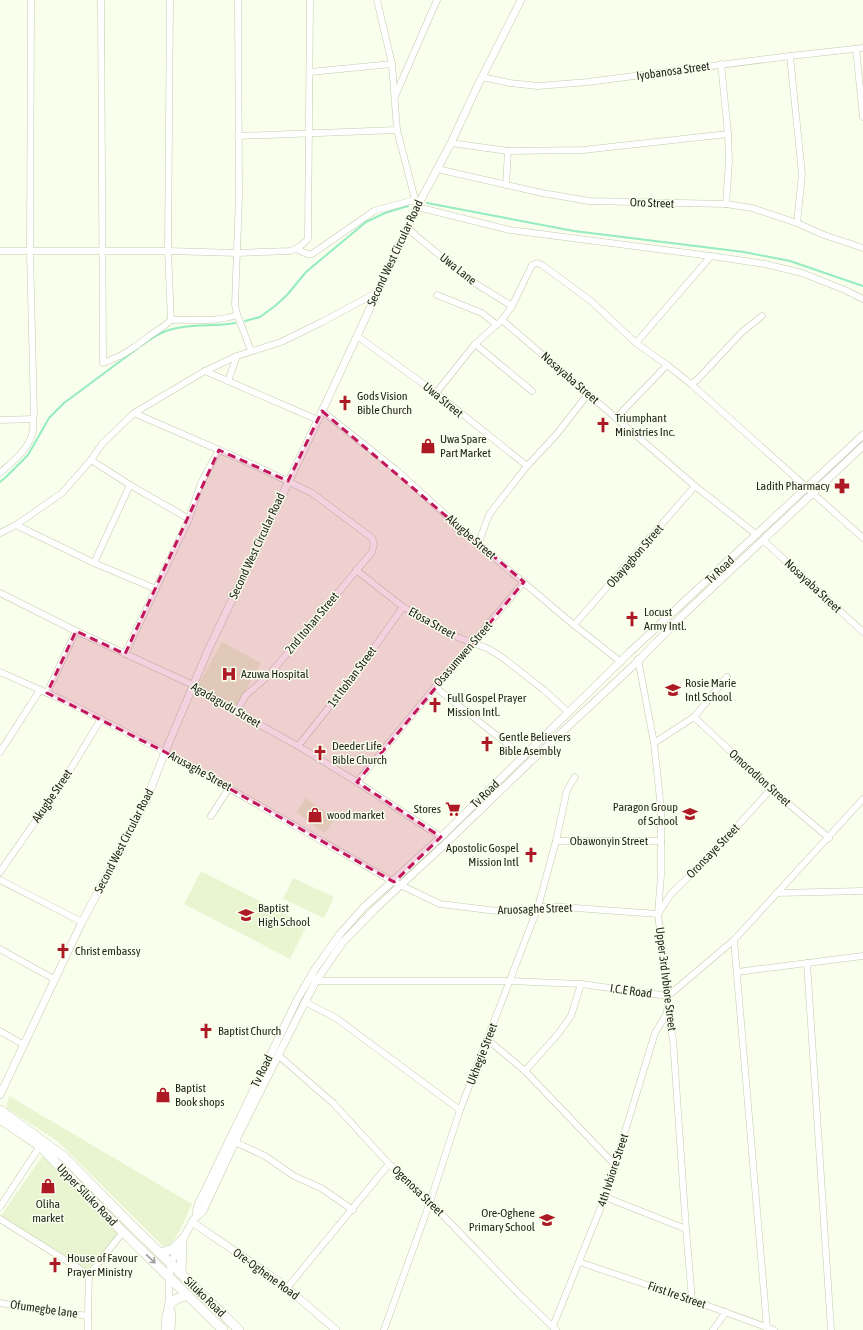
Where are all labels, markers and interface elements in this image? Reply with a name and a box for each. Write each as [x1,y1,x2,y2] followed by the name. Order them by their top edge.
[635,59,711,83] street label: Iyobanosa Street
[630,195,675,211] street label: Oro Street
[364,198,426,308] street label: Second West Circular Road
[437,250,479,288] street label: Uwa Lane
[538,349,602,407] street label: Nosayaba Street
[420,380,466,421] street label: Uwa Street
[357,389,412,417] place label: Gods Vision Bible Church
[336,394,354,412] church icon: Gods Vision Bible Church
[615,411,675,439] place label: Triumphant Ministries Inc.
[594,416,612,434] church icon: Triumphant Ministries Inc.
[440,432,491,460] place label: Uwa Spare Part Market
[419,437,437,455] shop icon: Uwa Spare Part Market
[833,477,851,495] pharmacy icon: Ladith Pharmacy
[756,479,830,493] place label: Ladith Pharmacy
[226,491,288,601] street label: Second West Circular Road
[443,512,499,563] street label: Akugbe Street
[604,521,667,590] street label: Obayagbon Street
[703,553,737,587] street label: Tv Road
[782,556,845,616] street label: Nosayaba Street
[282,589,342,657] street label: 2nd Itohan Street
[406,604,459,642] street label: Efosa Street
[644,605,686,633] place label: Locust Army Intl.
[623,610,641,628] church icon: Locust Army Intl.
[431,618,495,689] street label: Osasumwen Street
[325,644,380,710] street label: 1st Itohan Street
[220,665,238,683] hospital icon: Azuwa Hospital
[241,667,310,681] place label: Azuwa Hospital
[685,676,736,704] place label: Rosie Marie Intl School
[189,679,264,731] street label: Agadagudu Street
[664,681,682,699] school or university icon: Rosie Marie Intl School
[447,691,527,719] place label: Full Gospel Prayer Mission Intl.
[426,696,444,714] church icon: Full Gospel Prayer Mission Intl.
[499,730,571,758] place label: Gentle Believers Bible Asembly
[478,735,496,753] church icon: Gentle Believers Bible Asembly
[332,739,387,767] place label: Deeder Life Bible Church
[311,744,329,762] church icon: Deeder Life Bible Church
[726,747,794,810] street label: Omorodion Street
[166,748,234,794] street label: Arusaghe Street
[29,766,75,825] street label: Akugbe Street
[468,777,502,811] street label: Tv Road
[92,786,156,896] street label: Second West Circular Road
[444,800,462,818] supermarket icon: Stores
[613,800,679,828] place label: Paragon Group of School
[414,802,441,816] place label: Stores
[681,805,699,823] school or university icon: Paragon Group of School
[306,806,324,824] shop icon: wood market
[327,808,385,822] place label: wood market
[684,821,743,881] street label: Oronsaye Street
[570,834,649,848] street label: Obawonyin Street
[446,841,520,869] place label: Apostolic Gospel Mission Intl
[522,846,540,864] church icon: Apostolic Gospel Mission Intl
[258,901,311,929] place label: Baptist High School
[497,901,573,917] street label: Aruosaghe Street
[237,906,255,924] school or university icon: Baptist High School
[653,926,679,1032] street label: Upper 3rd Ivbiore Street
[54,942,72,960] church icon: Christ embassy
[75,944,141,958] place label: Christ embassy
[609,981,653,1001] street label: I.C.E Road
[464,1021,500,1087] street label: Ukhegie Street
[197,1022,215,1040] church icon: Baptist Church
[218,1024,281,1038] place label: Baptist Church
[248,1053,276,1089] street label: Tv Road
[175,1081,225,1109] place label: Baptist Book shops
[154,1086,172,1104] shop icon: Baptist Book shops
[595,1131,632,1208] street label: 4th Ivbiore Street
[54,1161,120,1229] street label: Upper Siluko Road
[389,1163,447,1220] street label: Ogenosa Street
[39,1177,57,1195] shop icon: Oliha market
[32,1197,64,1225] place label: Oliha market
[469,1206,536,1234] place label: Ore-Oghene Primary School
[538,1211,556,1229] school or university icon: Ore-Oghene Primary School
[230,1245,302,1303] street label: Ore-Oghene Road
[67,1251,138,1279] place label: House of Favour Prayer Ministry
[146,1254,156,1264] one-way arrow
[46,1256,64,1274] church icon: House of Favour Prayer Ministry
[181,1274,229,1320] street label: Siluko Road
[646,1279,708,1312] street label: First Ire Street
[9,1297,79,1321] street label: Ofumegbe lane

